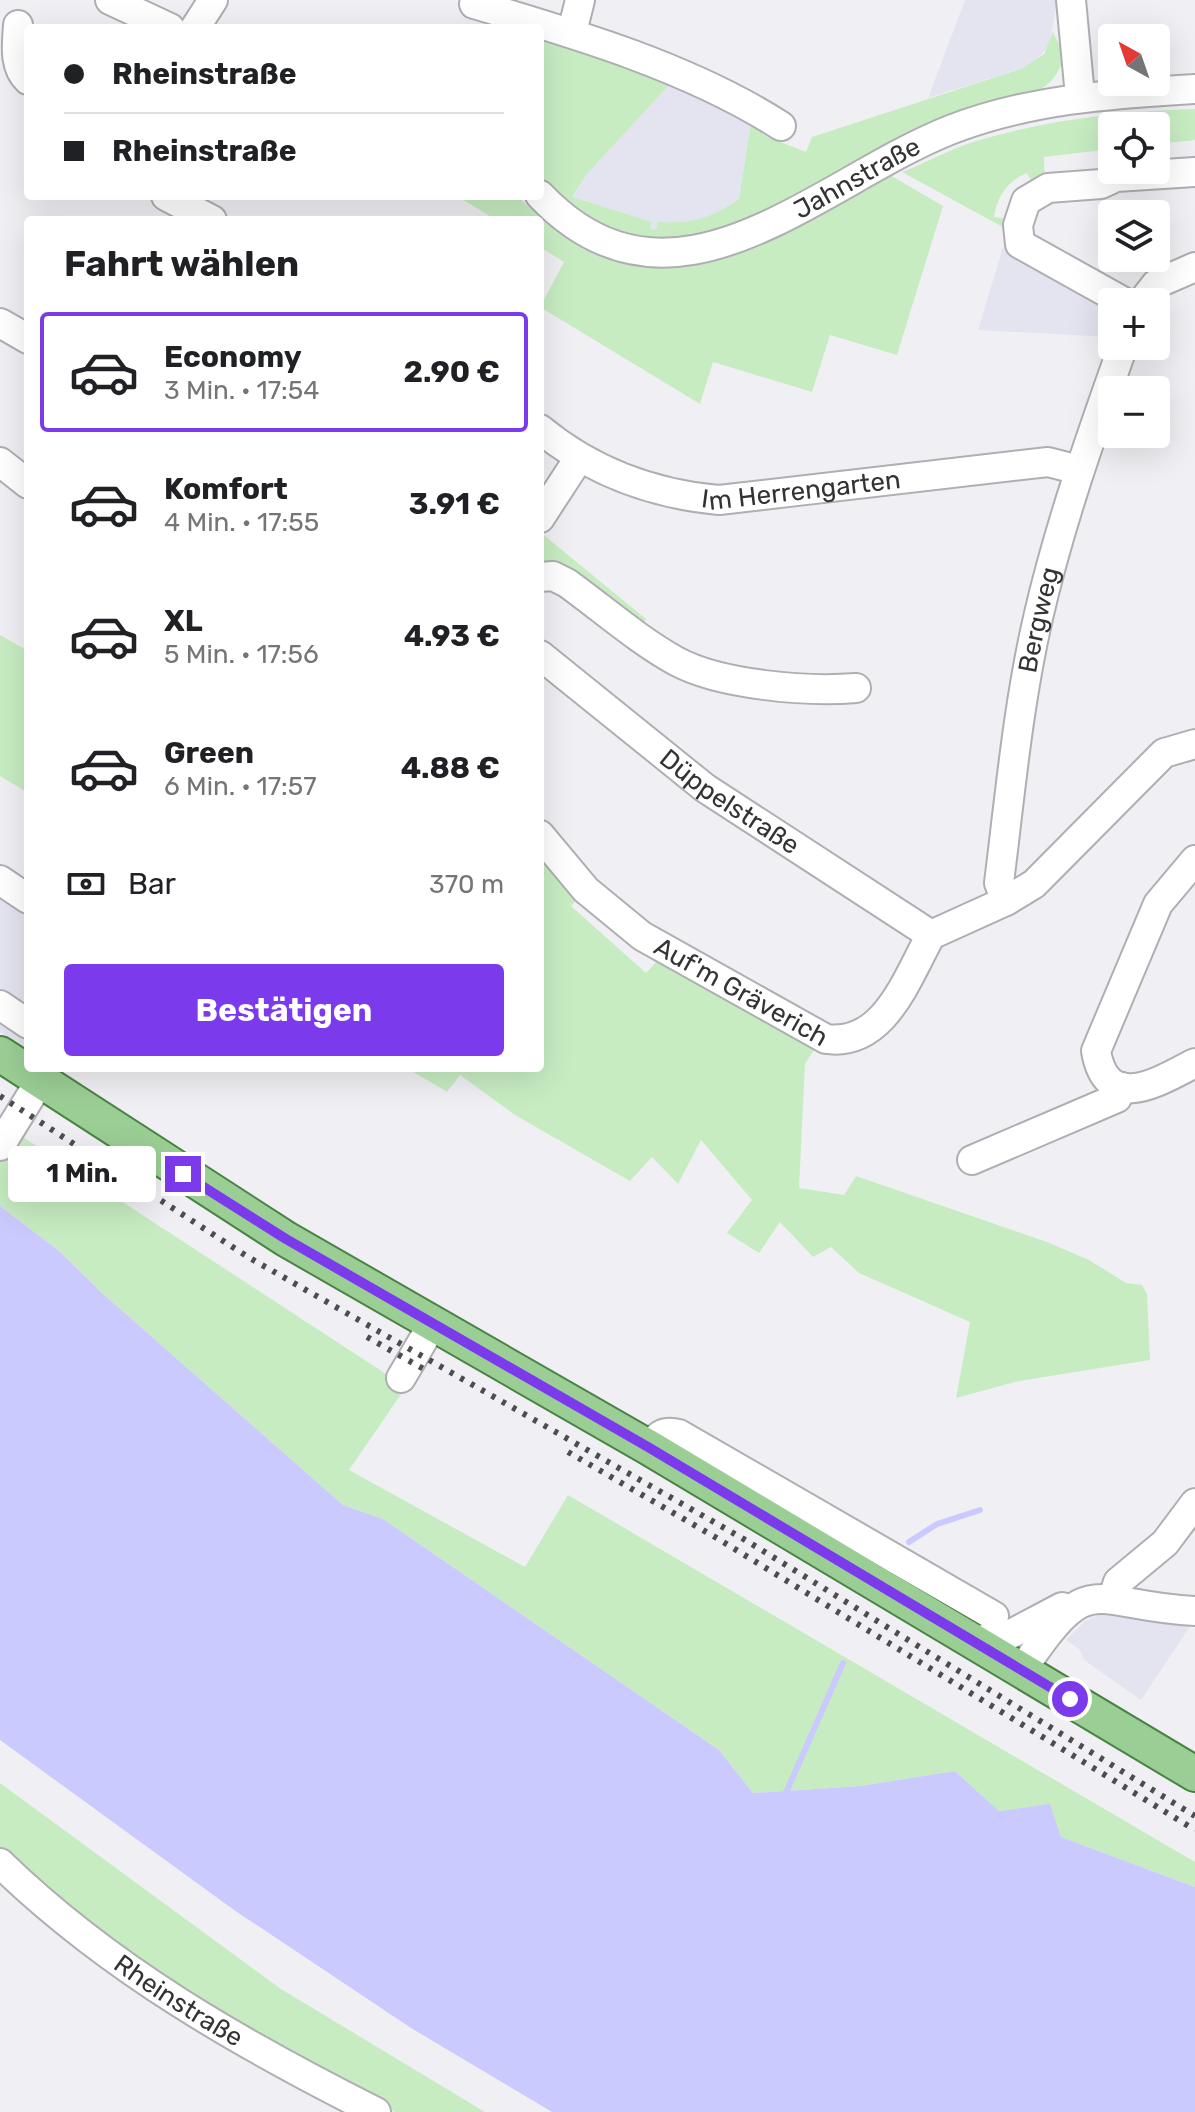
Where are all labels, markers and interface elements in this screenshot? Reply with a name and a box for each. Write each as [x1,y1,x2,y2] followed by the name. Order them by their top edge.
[1098,24,1170,96] north arrow
[1098,24,1170,448] map controls
[112,56,297,92] text: Rheinstraße
[1098,112,1170,184] button: locate
[788,130,925,225] street label: Jahnstraße
[112,133,297,169] text: Rheinstraße
[1098,200,1170,272] button: layers
[64,242,299,285] text: Fahrt wählen
[1098,288,1170,360] button: +
[68,336,140,408] icon: car
[164,339,302,375] text: Economy
[404,354,500,390] text: 2.90 €
[164,375,319,406] text: 3 Min. · 17:54
[1098,376,1170,448] button: −
[700,464,902,517] street label: Im Herrengarten
[68,468,140,540] icon: car
[164,471,288,507] text: Komfort
[409,486,500,522] text: 3.91 €
[164,507,319,538] text: 4 Min. · 17:55
[1012,563,1066,675] street label: Bergweg
[68,600,140,672] icon: car
[164,603,203,639] text: XL
[404,618,500,654] text: 4.93 €
[164,639,319,670] text: 5 Min. · 17:56
[68,732,140,804] icon: car
[164,735,254,771] text: Green
[654,742,805,861] street label: Düppelstraße
[401,750,500,786] text: 4.88 €
[164,771,317,802] text: 6 Min. · 17:57
[64,862,108,906] icon: cash
[128,866,176,902] text: Bar
[429,869,504,900] text: 370 m
[649,931,834,1053] street label: Auf'm Gräverich
[64,964,504,1056] button: Bestätigen
[7,1146,155,1202] callout: 1 Min.
[165,1156,201,1192] route end
[46,1158,118,1189] text: 1 Min.
[1052,1681,1088,1717] route start
[108,1948,249,2053] street label: Rheinstraße

